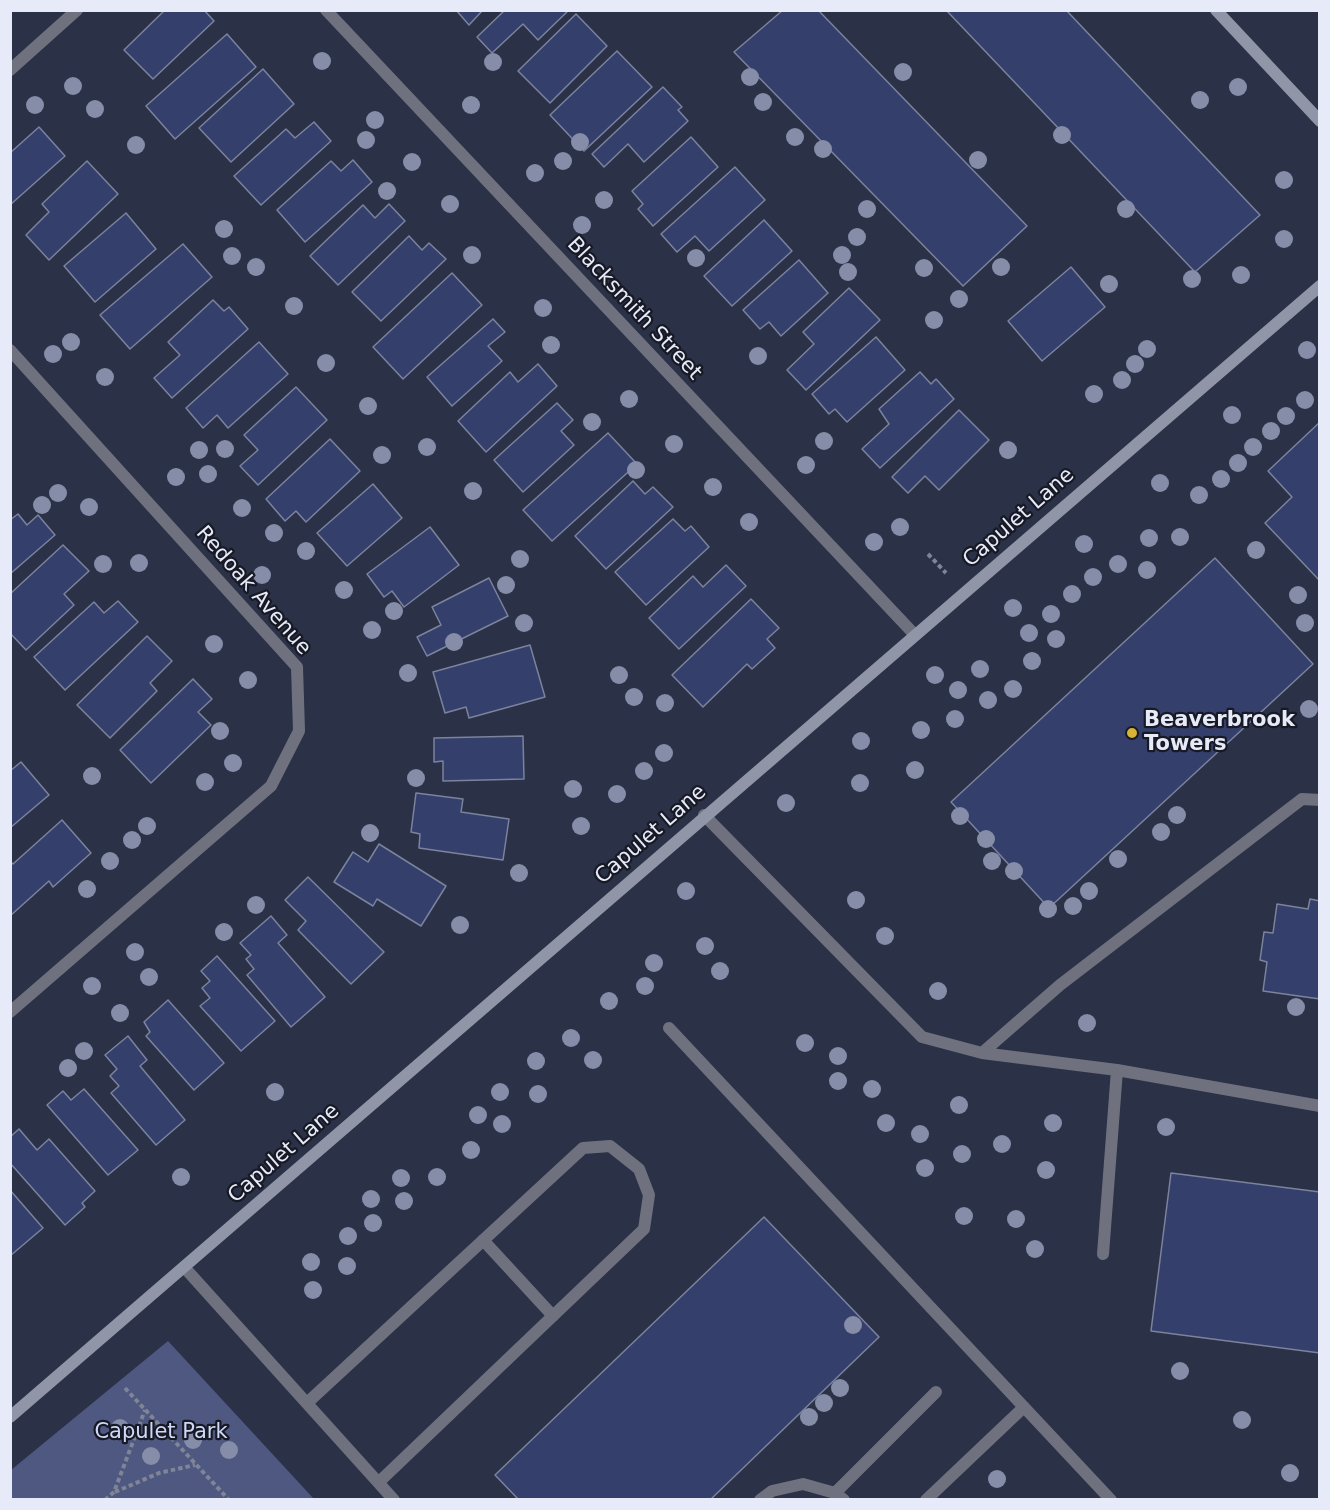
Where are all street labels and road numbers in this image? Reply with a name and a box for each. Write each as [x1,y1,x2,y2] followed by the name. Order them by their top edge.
[561,232,707,386] street label: Blacksmith Street
[958,463,1080,573] street label: Capulet Lane
[190,521,316,661] street label: Redoak Avenue
[590,780,712,890] street label: Capulet Lane
[223,1099,345,1209] street label: Capulet Lane

